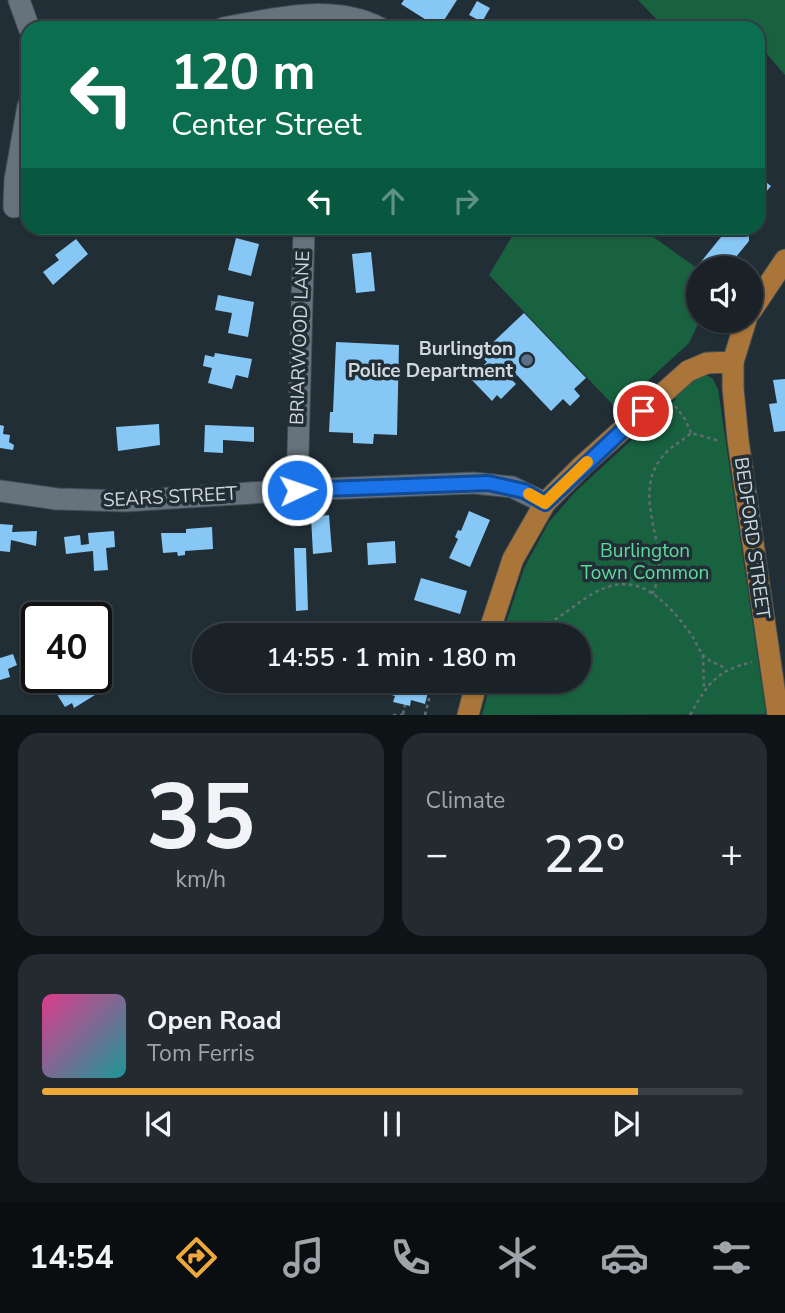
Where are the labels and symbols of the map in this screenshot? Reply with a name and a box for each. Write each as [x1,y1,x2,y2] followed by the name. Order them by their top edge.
[284,250,316,426] street label: BRIARWOOD LANE
[348,336,514,384] place label: Burlington Police Department
[519,352,535,368] marker: Burlington Police Department
[613,381,673,441] pin
[260,453,334,527] position arrow
[728,455,776,621] street label: BEDFORD STREET
[102,480,238,514] street label: SEARS STREET
[581,538,709,586] park label: Burlington Town Common
[21,602,112,693] speed limit sign: 40

